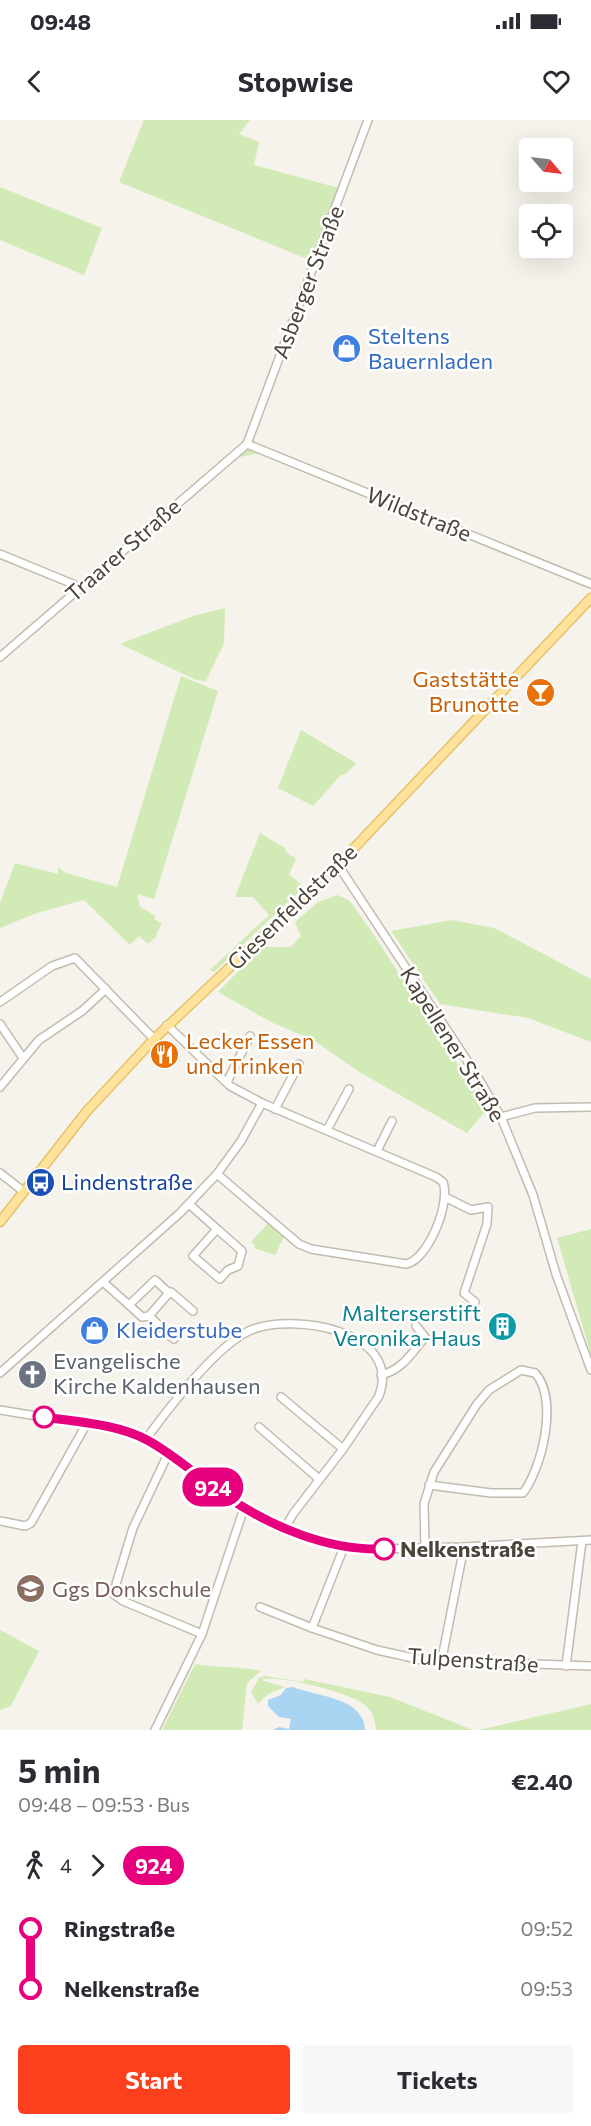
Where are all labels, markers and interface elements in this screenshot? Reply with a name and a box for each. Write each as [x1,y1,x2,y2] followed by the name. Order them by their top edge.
[30,8,91,35] text: 09:48
[18,65,51,98] icon: back
[238,65,353,98] text: Stopwise
[540,65,573,98] icon: heart
[519,138,573,192] north arrow
[519,138,573,258] map controls
[266,202,349,362] street label: Asberger Straße
[519,204,573,258] button: locate
[368,322,493,374] place label: Steltens Bauernladen
[331,333,363,365] shop icon: Steltens Bauernladen
[363,480,475,547] street label: Wildstraße
[60,492,186,607] street label: Traarer Straße
[413,665,519,717] place label: Gaststätte Brunotte
[524,676,556,708] bar icon: Gaststätte Brunotte
[221,838,362,975] street label: Giesenfeldstraße
[395,961,512,1126] street label: Kapellener Straße
[186,1027,314,1079] place label: Lecker Essen und Trinken
[149,1038,181,1070] restaurant icon: Lecker Essen und Trinken
[24,1166,56,1198] bus stop icon: Lindenstraße
[61,1168,193,1195] place label: Lindenstraße
[333,1299,481,1351] place label: Malterserstift Veronika-Haus
[486,1310,518,1342] building icon: Malterserstift Veronika-Haus
[79,1314,111,1346] shop icon: Kleiderstube
[116,1316,242,1343] place label: Kleiderstube
[53,1347,261,1399] place label: Evangelische Kirche Kaldenhausen
[16,1358,48,1390] church icon: Evangelische Kirche Kaldenhausen
[33,1406,55,1428] unlabelled marker
[178,1468,248,1506] line badge: 924
[194,1475,232,1500] text: 924
[400,1535,535,1562] place label: Nelkenstraße
[373,1538,395,1560] marker: Nelkenstraße
[15,1573,47,1605] school or university icon: Ggs Donkschule
[52,1575,211,1602] place label: Ggs Donkschule
[407,1641,539,1678] street label: Tulpenstraße
[18,1749,101,1790] text: 5 min
[511,1768,573,1795] text: €2.40
[18,1792,190,1816] text: 09:48 – 09:53 · Bus
[18,1849,51,1882] icon: walk
[81,1849,114,1882] icon: forward
[60,1853,72,1877] text: 4
[135,1853,172,1878] text: 924
[64,1915,175,1942] text: Ringstraße
[521,1916,573,1940] text: 09:52
[64,1975,199,2002] text: Nelkenstraße
[520,1976,573,2000] text: 09:53
[18,2045,290,2114] button: Start
[302,2045,573,2114] button: Tickets

